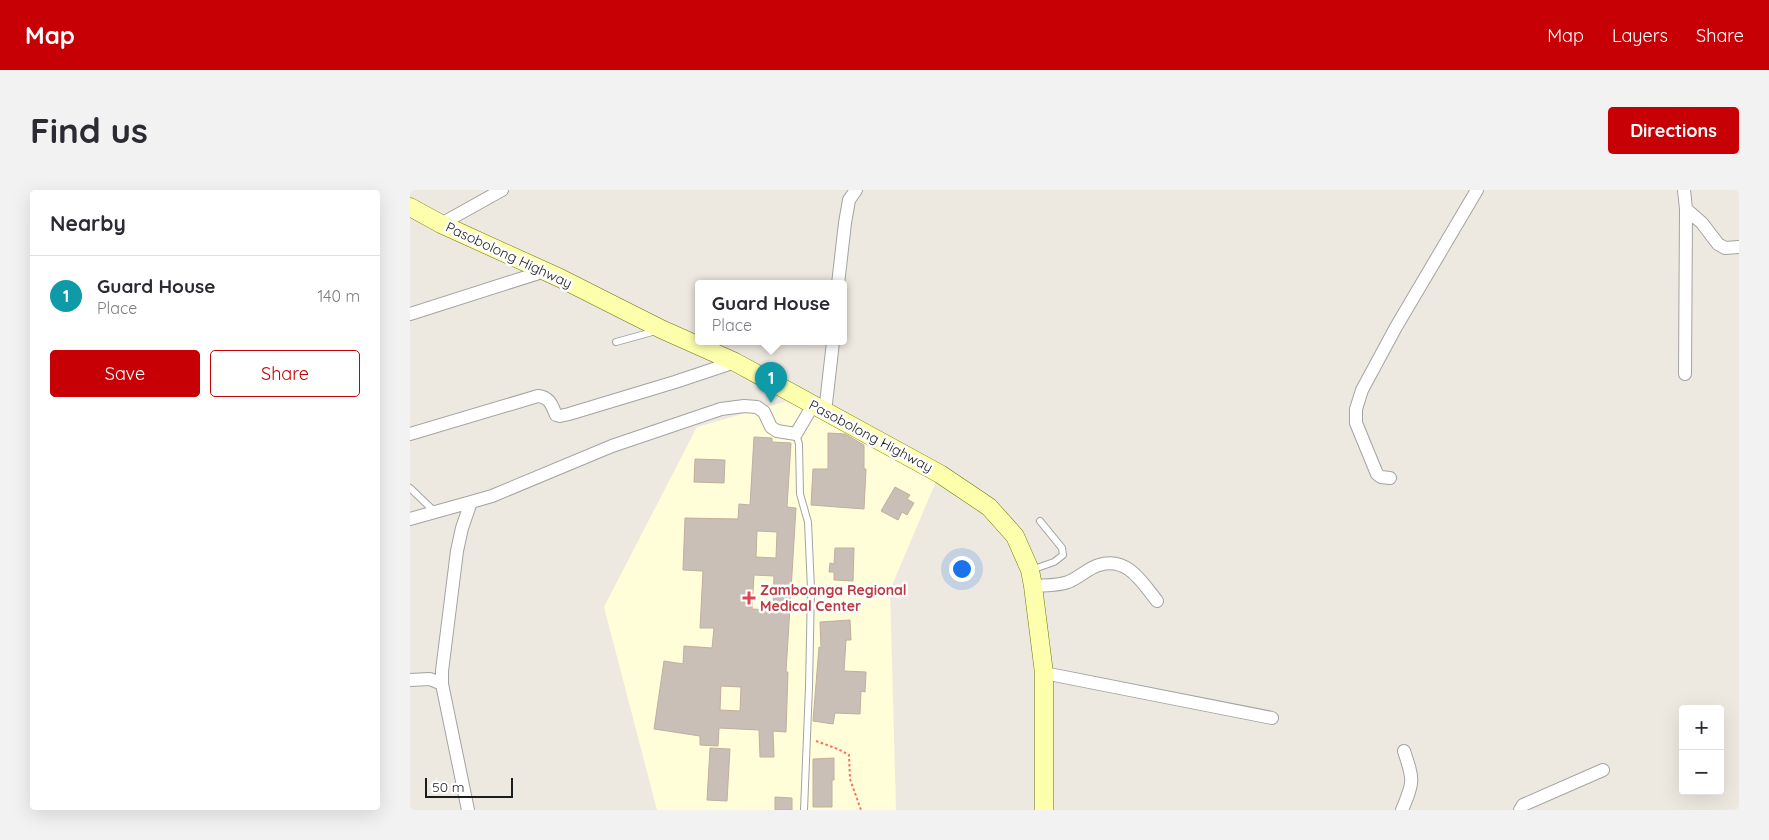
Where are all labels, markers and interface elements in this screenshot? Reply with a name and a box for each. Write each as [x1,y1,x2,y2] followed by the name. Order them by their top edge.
[25,20,75,50] text: Map
[1547,24,1584,47] text: Map
[1612,24,1668,47] text: Layers
[1696,24,1744,47] text: Share
[1608,107,1739,154] button: Directions
[30,108,148,152] text: Find us
[50,210,126,236] text: Nearby
[443,218,575,292] street label: Pasobolong Highway
[97,274,215,298] text: Guard House
[695,280,847,345] popup
[63,286,69,306] text: 1
[317,286,360,306] text: 140 m
[712,291,830,315] text: Guard House
[97,298,137,318] text: Place
[712,315,752,335] text: Place
[50,350,200,397] button: Save
[210,350,360,397] button: Share
[755,362,787,403] pin: 1
[806,396,936,476] street label: Pasobolong Highway
[949,556,975,582] your location
[760,581,907,615] place label: Zamboanga Regional Medical Center
[742,591,756,605] marker: Zamboanga Regional Medical Center
[1679,705,1724,795] map controls
[1679,705,1724,750] button: +
[1679,750,1724,795] button: −
[425,775,512,798] scale bar
[432,778,465,796] text: 50 m

